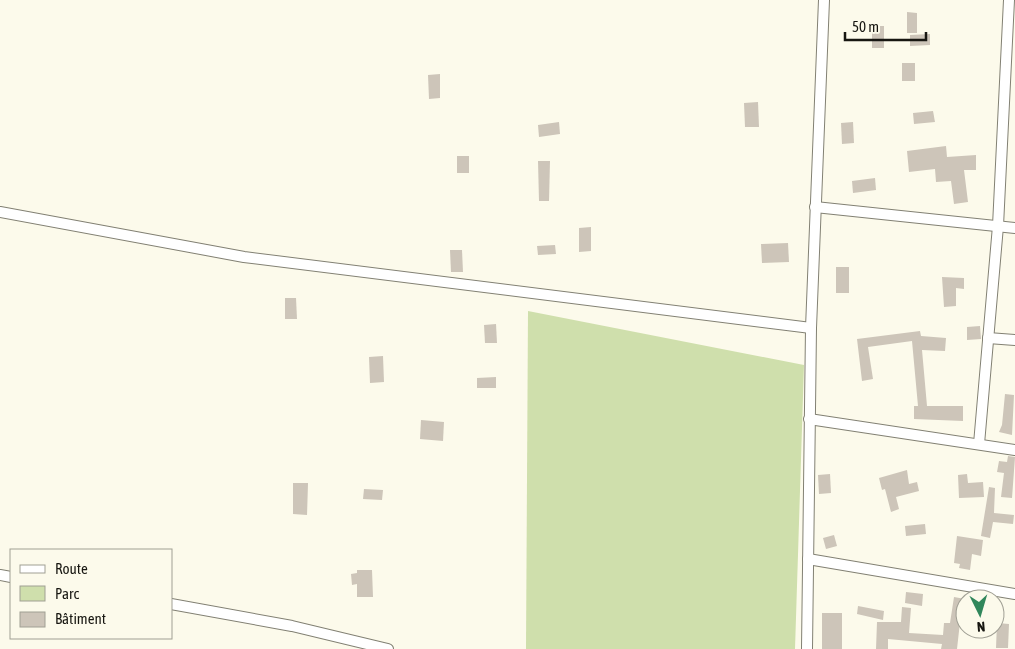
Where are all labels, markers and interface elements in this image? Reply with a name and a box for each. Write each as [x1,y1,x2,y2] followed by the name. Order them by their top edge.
[845,10,926,42] scale bar
[852,18,879,35] text: 50 m
[10,549,172,639] legend
[55,560,88,577] text: Route
[55,585,79,602] text: Parc
[955,589,1005,639] north arrow
[55,610,106,627] text: Bâtiment
[976,619,986,635] text: N

